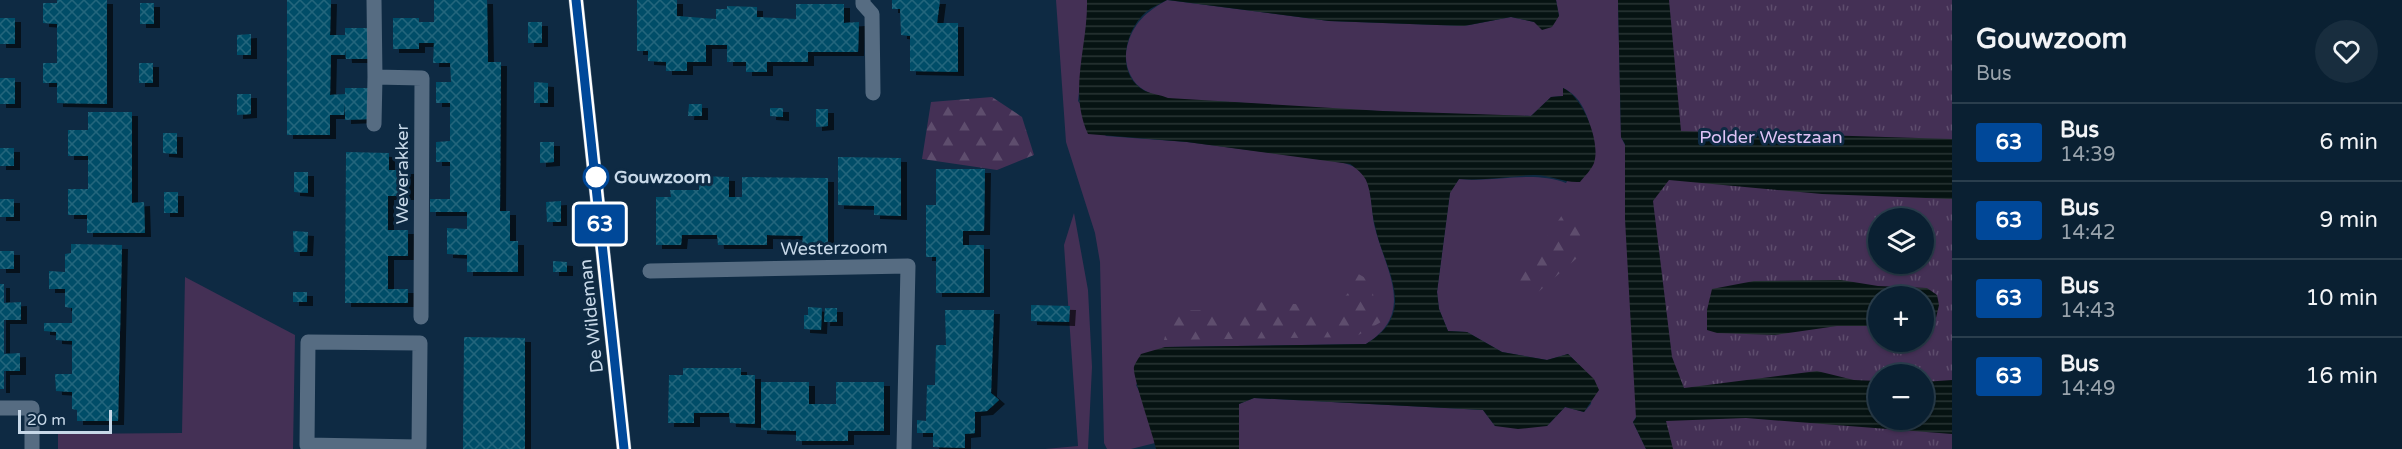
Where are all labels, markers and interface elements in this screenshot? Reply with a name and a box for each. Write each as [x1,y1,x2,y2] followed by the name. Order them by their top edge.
[2315,20,2378,83] button: heart
[1976,22,2127,56] text: Gouwzoom
[1976,62,2012,86] text: Bus
[2060,117,2099,143] text: Bus
[391,124,413,224] street label: Weverakker
[1699,126,1843,148] park label: Polder Westzaan
[2319,129,2378,155] text: 6 min
[1996,130,2022,155] text: 63
[2060,143,2115,167] text: 14:39
[583,164,609,190] marker: Gouwzoom
[614,166,711,188] place label: Gouwzoom
[2060,195,2099,221] text: Bus
[573,204,627,244] line badge: 63
[2319,207,2378,233] text: 9 min
[1868,208,1934,430] map controls
[1868,208,1934,274] button: layers
[1996,208,2022,233] text: 63
[587,212,613,237] text: 63
[2060,221,2115,245] text: 14:42
[780,236,888,260] street label: Westerzoom
[574,258,608,374] street label: De Wildeman
[2060,273,2099,299] text: Bus
[2306,285,2378,311] text: 10 min
[1868,286,1934,352] button: +
[1996,286,2022,311] text: 63
[2060,299,2115,323] text: 14:43
[2060,351,2099,377] text: Bus
[2306,363,2378,389] text: 16 min
[1868,364,1934,430] button: −
[1996,364,2022,389] text: 63
[2060,377,2115,401] text: 14:49
[18,407,112,434] scale bar
[27,410,66,430] text: 20 m

